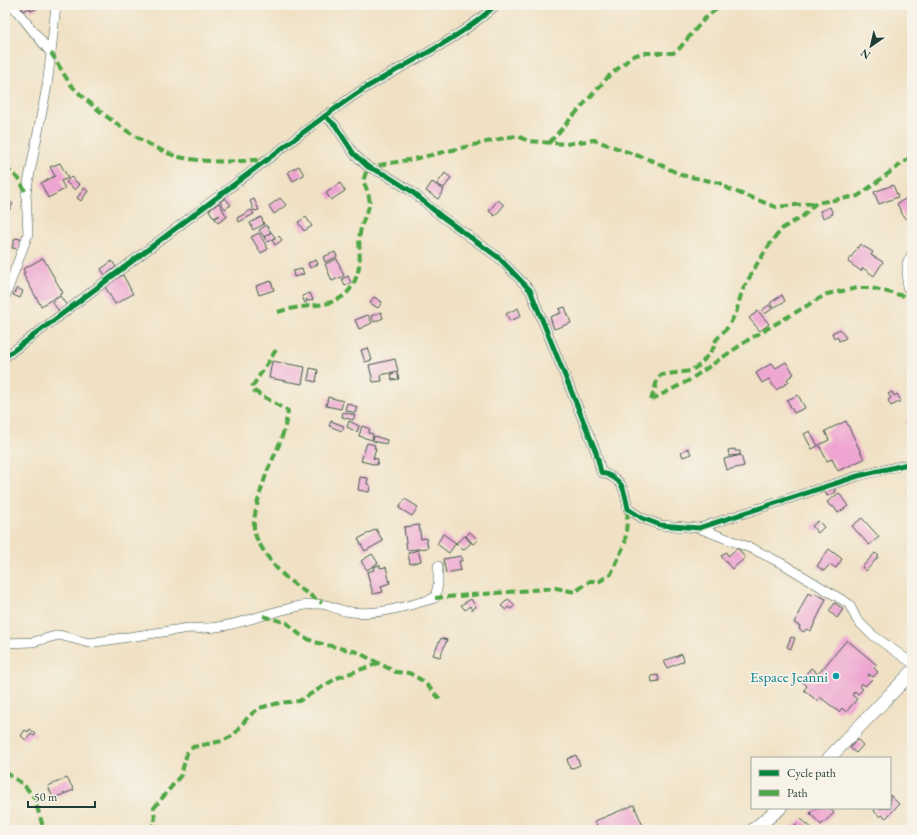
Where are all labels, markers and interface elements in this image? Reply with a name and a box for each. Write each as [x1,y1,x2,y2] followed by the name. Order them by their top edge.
[851,26,891,66] north arrow
[858,46,873,63] text: N
[750,667,828,686] place label: Espace Jeanni
[831,671,841,681] marker: Espace Jeanni
[751,757,891,809] legend
[787,765,836,781] text: Cycle path
[28,783,95,809] scale bar
[787,785,808,801] text: Path
[34,789,58,805] text: 50 m

